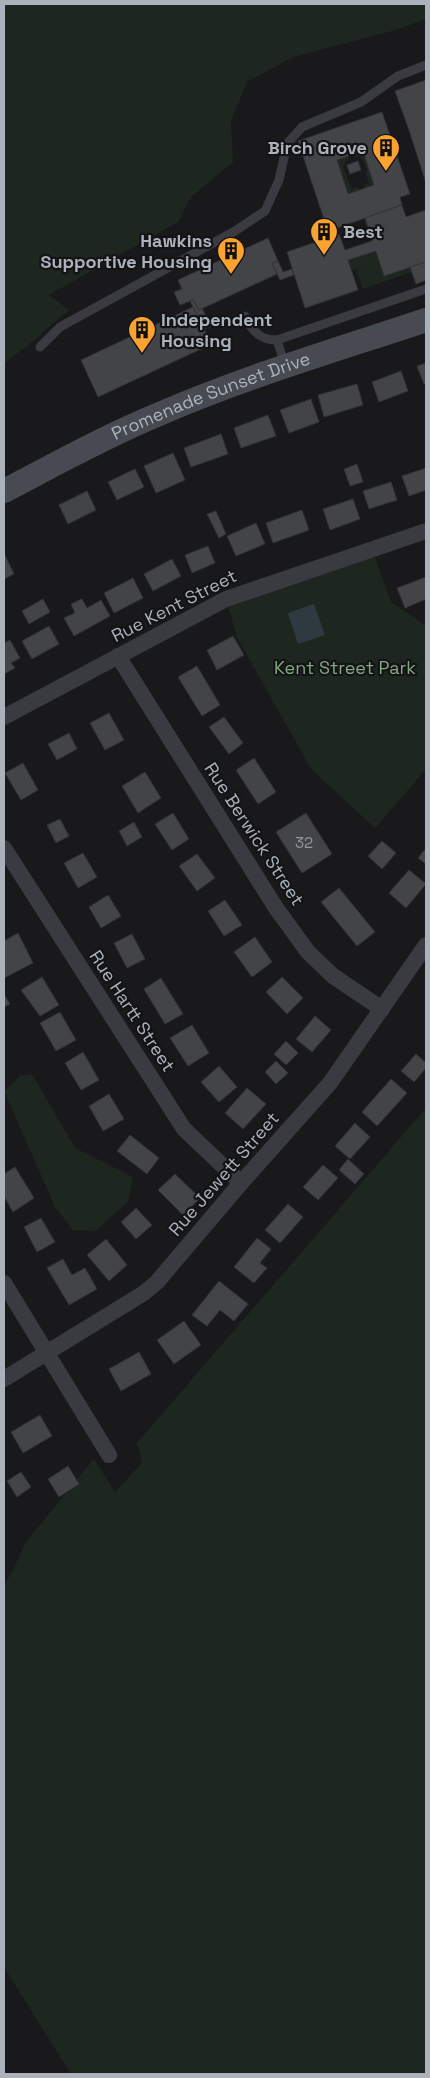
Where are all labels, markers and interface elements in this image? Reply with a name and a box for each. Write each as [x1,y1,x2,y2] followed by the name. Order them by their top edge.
[371,133,401,172] building icon: Birch Grove
[268,136,367,159] place label: Birch Grove
[309,217,339,256] building icon: Best
[343,220,383,243] place label: Best
[41,229,212,273] place label: Hawkins Supportive Housing
[216,236,246,275] building icon: Hawkins Supportive Housing
[161,308,273,352] place label: Independent Housing
[127,315,157,354] building icon: Independent Housing
[107,347,313,445] street label: Promenade Sunset Drive
[107,564,240,647] street label: Rue Kent Street
[274,656,416,679] park label: Kent Street Park
[200,758,309,910] street label: Rue Berwick Street
[295,833,313,852] house number: 32
[85,946,180,1076] street label: Rue Hartt Street
[163,1107,284,1240] street label: Rue Jewett Street

